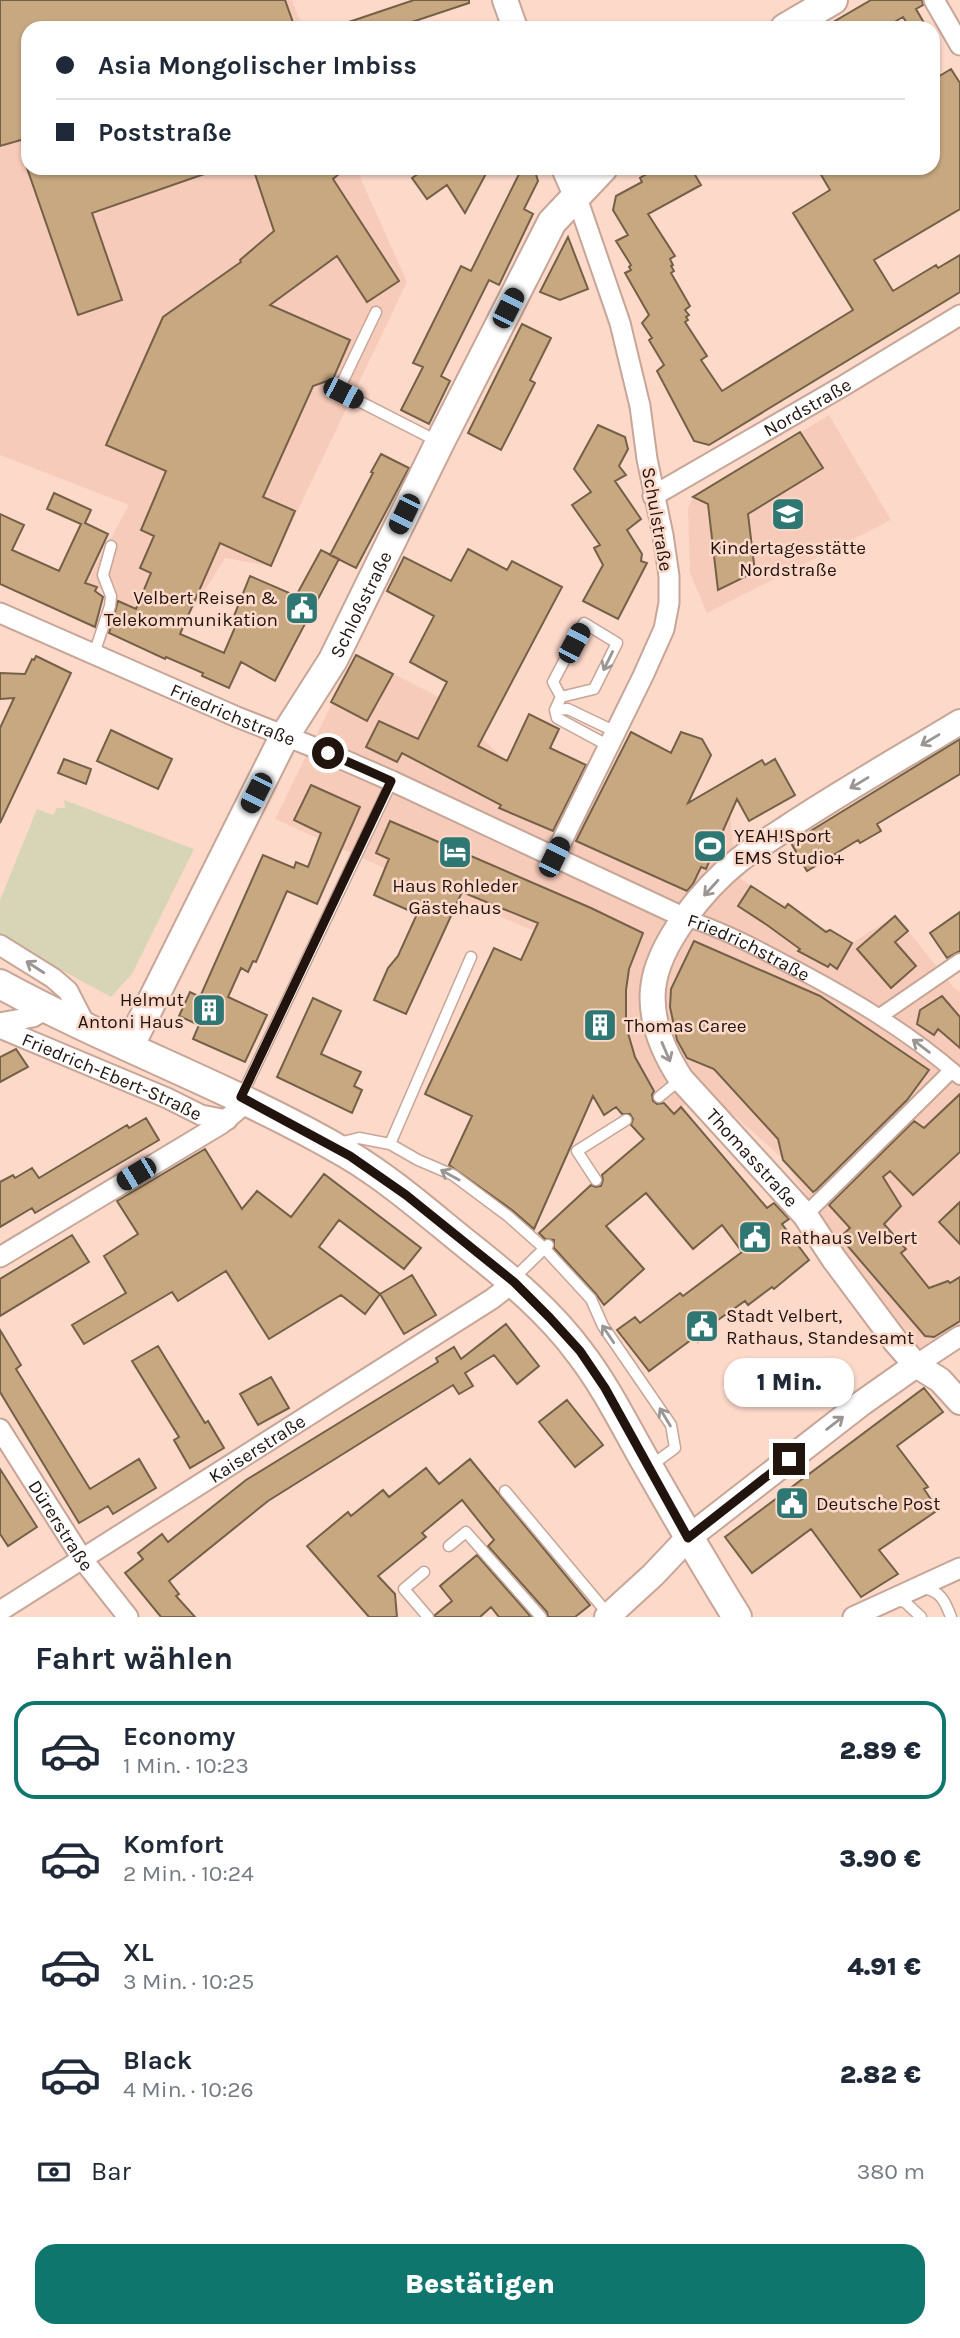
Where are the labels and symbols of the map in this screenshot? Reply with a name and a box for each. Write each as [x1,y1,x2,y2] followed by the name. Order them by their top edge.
[490,285,527,331] car
[320,374,367,412] car
[760,374,855,442] street label: Nordstraße
[637,465,677,573] street label: Schulstraße
[386,491,423,537] car
[769,495,807,533] school or university icon: Kindertagesstätte Nordstraße
[710,537,866,581] place label: Kindertagesstätte Nordstraße
[326,548,397,662] street label: Schloßstraße
[104,587,278,631] place label: Velbert Reisen & Telekommunikation
[283,589,321,627] public building icon: Velbert Reisen & Telekommunikation
[555,620,594,666] car
[600,650,614,671] one-way arrow
[167,679,298,751] street label: Friedrichstraße
[921,733,941,747] one-way arrow
[312,737,344,769] route start
[238,770,275,816] car
[849,776,869,790] one-way arrow
[734,825,844,869] place label: YEAH!Sport EMS Studio+
[691,827,729,865] sports icon: YEAH!Sport EMS Studio+
[436,833,474,871] hotel icon: Haus Rohleder Gästehaus
[536,834,573,880] car
[392,875,518,919] place label: Haus Rohleder Gästehaus
[703,879,719,897] one-way arrow
[684,909,813,986] street label: Friedrichstraße
[26,959,46,973] one-way arrow
[78,989,184,1033] place label: Helmut Antoni Haus
[190,991,228,1029] building icon: Helmut Antoni Haus
[581,1006,619,1044] building icon: Thomas Caree
[624,1015,747,1037] place label: Thomas Caree
[19,1028,205,1126] street label: Friedrich-Ebert-Straße
[911,1039,930,1054] one-way arrow
[660,1041,673,1062] one-way arrow
[701,1104,802,1212] street label: Thomasstraße
[113,1154,160,1194] car
[440,1168,461,1181] one-way arrow
[736,1218,774,1256] public building icon: Rathaus Velbert
[780,1227,917,1249] place label: Rathaus Velbert
[726,1305,914,1349] place label: Stadt Velbert, Rathaus, Standesamt
[683,1307,721,1345] public building icon: Stadt Velbert, Rathaus, Standesamt
[601,1325,615,1344] one-way arrow
[724,1358,854,1406] callout: 1 Min.
[658,1407,672,1427] one-way arrow
[205,1410,310,1488] street label: Kaiserstraße
[826,1416,844,1431] one-way arrow
[773,1443,805,1475] route end
[23,1476,97,1576] street label: Dürerstraße
[773,1484,811,1522] public building icon: Deutsche Post
[816,1493,941,1515] place label: Deutsche Post

